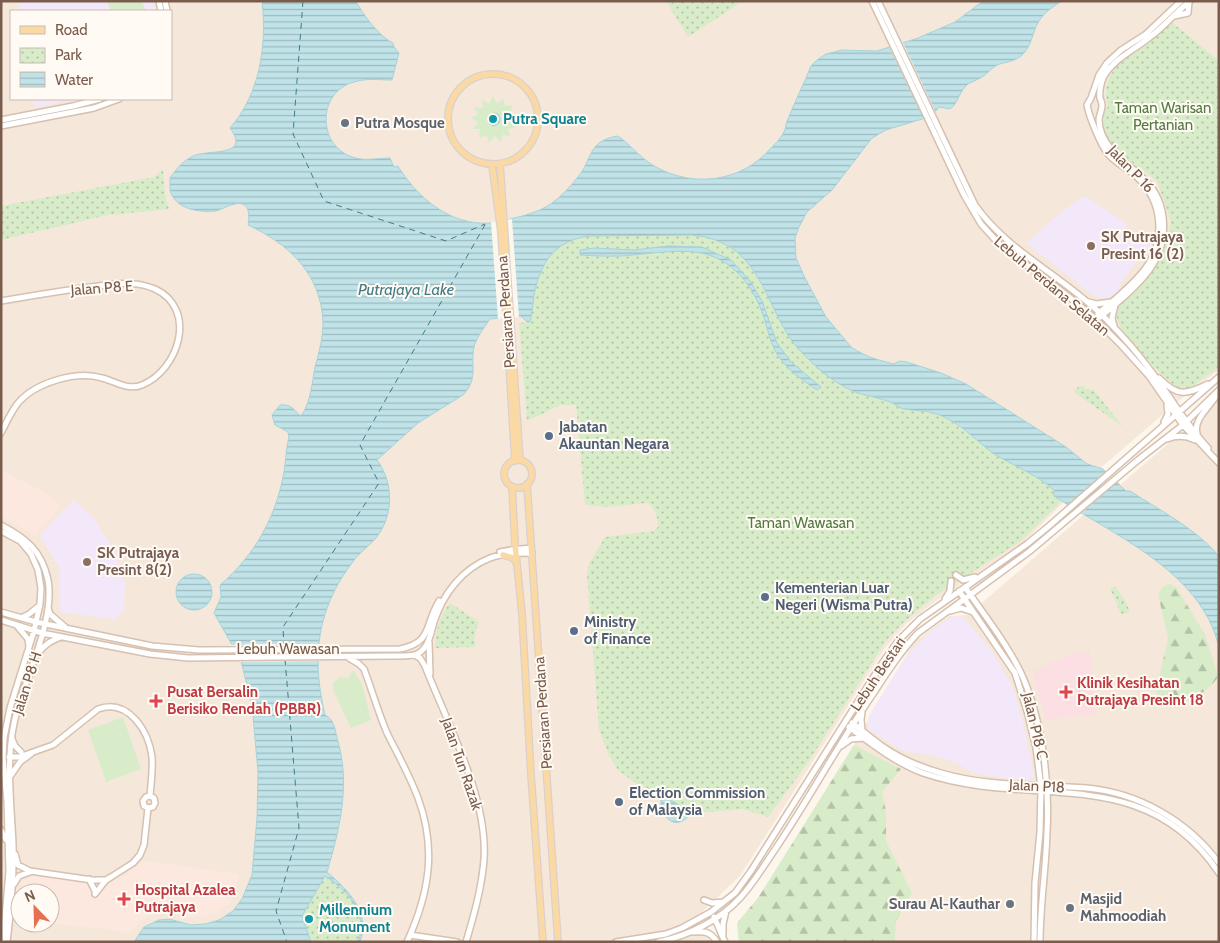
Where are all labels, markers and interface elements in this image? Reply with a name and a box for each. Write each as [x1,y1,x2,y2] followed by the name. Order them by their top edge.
[10,10,172,100] legend
[55,21,88,39] text: Road
[55,46,82,64] text: Park
[55,71,93,89] text: Water
[1115,99,1211,134] park label: Taman Warisan Pertanian
[503,110,587,128] place label: Putra Square
[487,113,499,125] marker: Putra Square
[355,114,445,132] place label: Putra Mosque
[339,117,351,129] marker: Putra Mosque
[1103,141,1158,196] street label: Jalan P 16
[1101,228,1184,263] place label: SK Putrajaya Presint 16 (2)
[990,232,1114,340] street label: Lebuh Perdana Selatan
[1085,240,1097,252] marker: SK Putrajaya Presint 16 (2)
[493,254,519,369] street label: Persiaran Perdana
[69,277,134,299] street label: Jalan P8 E
[358,280,454,299] water label: Putrajaya Lake
[558,418,670,453] place label: Jabatan Akauntan Negara
[543,430,555,442] marker: Jabatan Akauntan Negara
[748,514,854,532] park label: Taman Wawasan
[97,544,180,579] place label: SK Putrajaya Presint 8(2)
[81,556,93,568] marker: SK Putrajaya Presint 8(2)
[775,579,913,614] place label: Kementerian Luar Negeri (Wisma Putra)
[759,591,771,603] marker: Kementerian Luar Negeri (Wisma Putra)
[584,613,651,648] place label: Ministry of Finance
[568,625,580,637] marker: Ministry of Finance
[847,633,909,715] street label: Lebuh Bestari
[236,640,340,658] street label: Lebuh Wawasan
[8,649,46,718] street label: Jalan P8 H
[530,655,556,770] street label: Persiaran Perdana
[1077,674,1204,709] place label: Klinik Kesihatan Putrajaya Presint 18
[167,683,321,718] place label: Pusat Bersalin Berisiko Rendah (PBBR)
[1059,685,1073,699] marker: Klinik Kesihatan Putrajaya Presint 18
[1018,690,1051,761] street label: Jalan P18 C
[149,694,163,708] marker: Pusat Bersalin Berisiko Rendah (PBBR)
[437,714,486,813] street label: Jalan Tun Razak
[1008,775,1065,796] street label: Jalan P18
[629,784,765,819] place label: Election Commission of Malaysia
[613,796,625,808] marker: Election Commission of Malaysia
[135,881,236,916] place label: Hospital Azalea Putrajaya
[10,883,60,933] north arrow
[22,886,38,906] text: N
[1080,890,1166,925] place label: Masjid Mahmoodiah
[117,892,131,906] marker: Hospital Azalea Putrajaya
[889,895,1000,913] place label: Surau Al-Kauthar
[1004,898,1016,910] marker: Surau Al-Kauthar
[319,901,392,936] place label: Millennium Monument
[1064,902,1076,914] marker: Masjid Mahmoodiah
[303,913,315,925] marker: Millennium Monument

